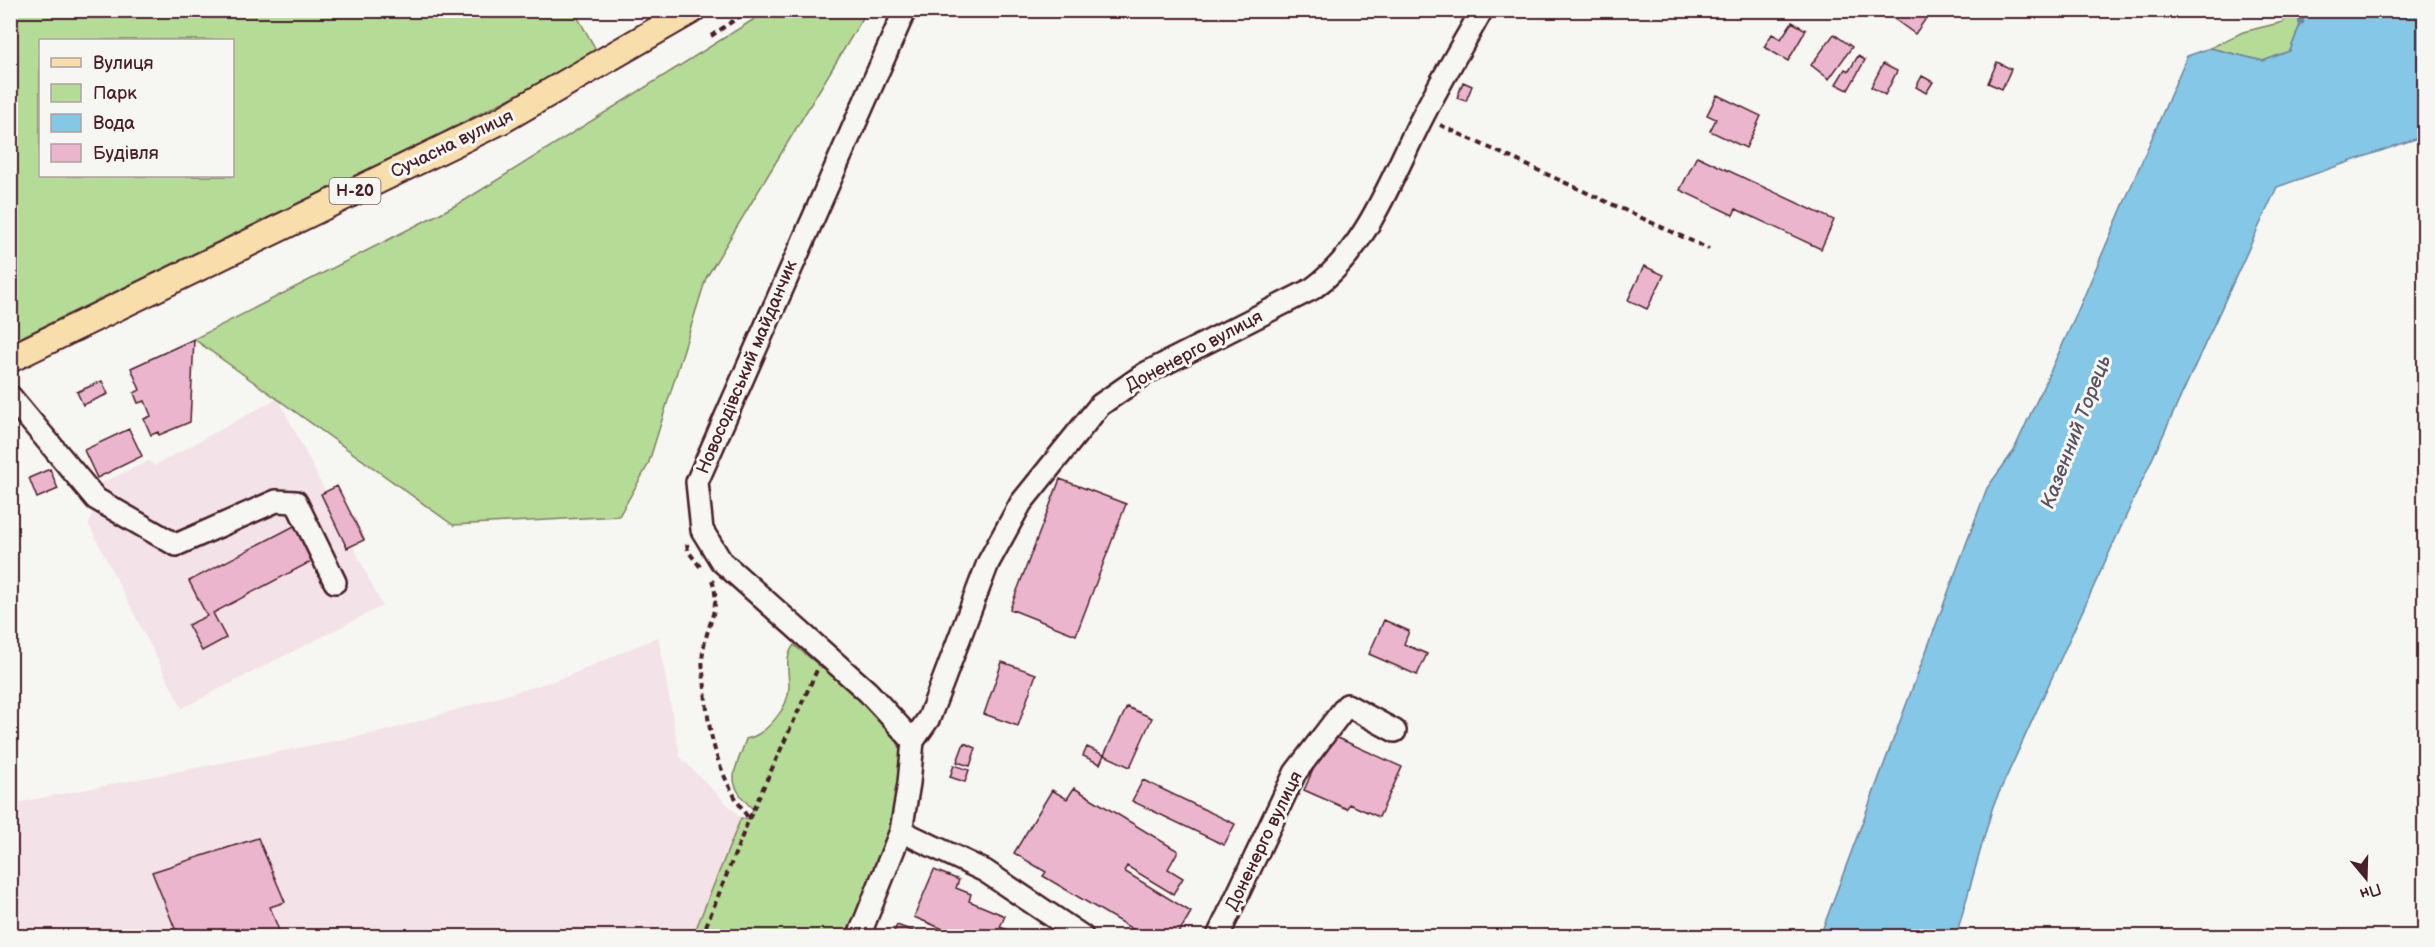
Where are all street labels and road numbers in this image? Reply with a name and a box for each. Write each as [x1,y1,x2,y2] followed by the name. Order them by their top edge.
[387,105,517,183] street label: Сучасна вулиця
[330,178,380,204] road number: Н-20
[692,257,802,477] street label: Новосодівський майданчик
[1122,306,1266,396] street label: Доненерго вулиця
[1221,768,1307,914] street label: Доненерго вулиця

